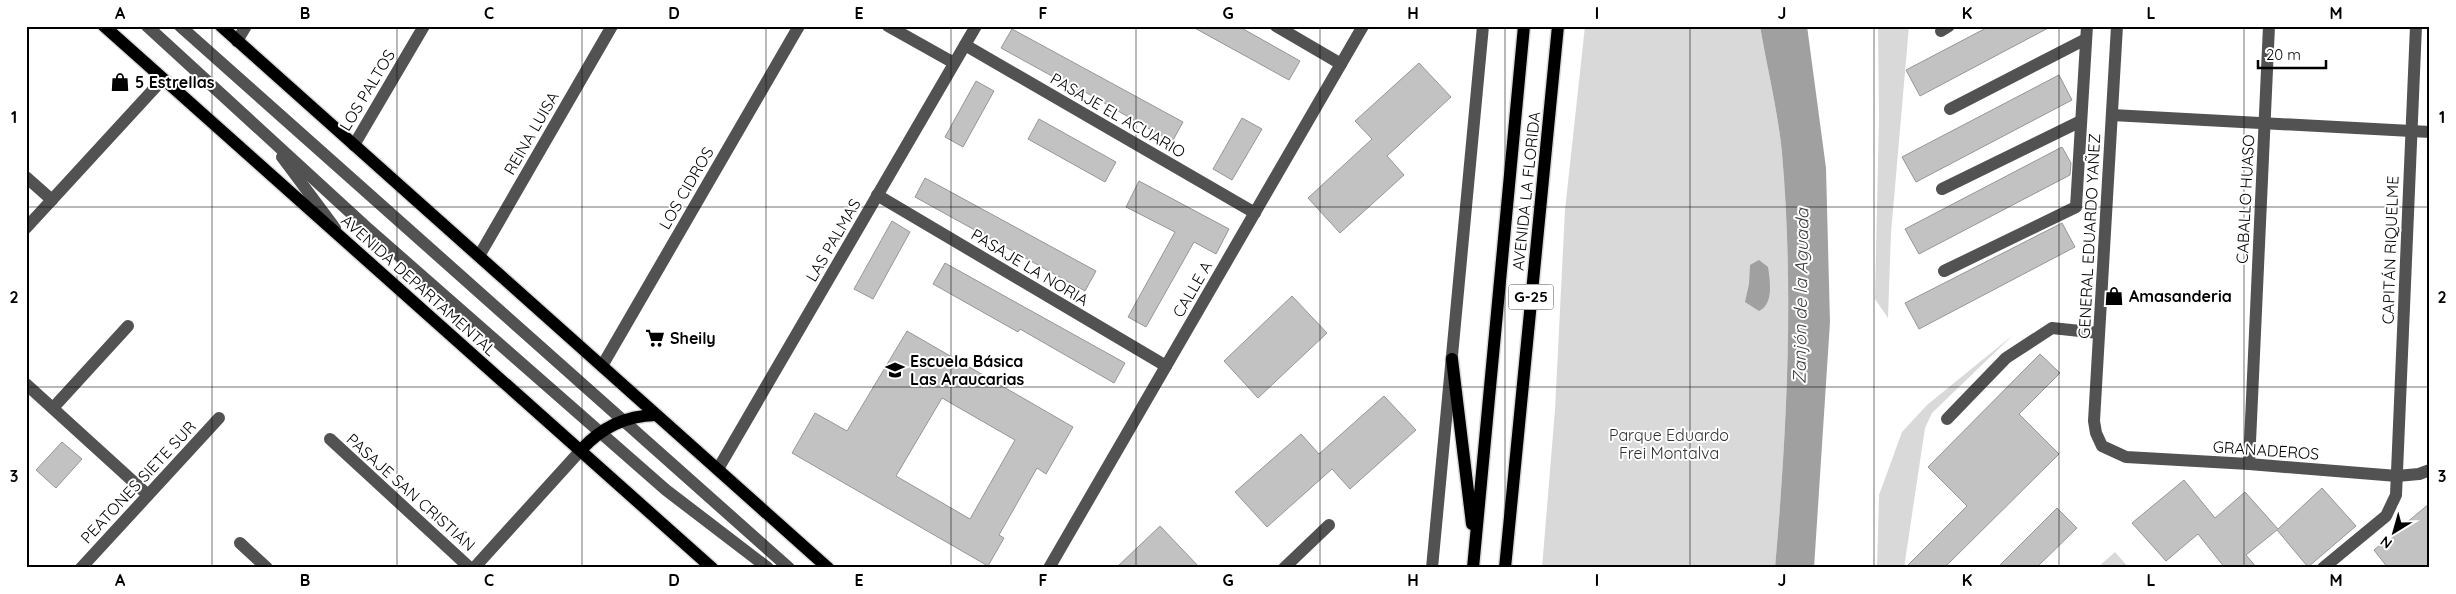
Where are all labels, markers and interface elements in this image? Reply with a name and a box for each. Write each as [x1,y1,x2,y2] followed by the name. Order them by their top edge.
[115,3,126,23] text: A
[300,3,310,23] text: B
[484,3,494,23] text: C
[668,3,680,23] text: D
[854,3,864,23] text: E
[1039,3,1048,23] text: F
[1222,3,1234,23] text: G
[1407,3,1419,23] text: H
[1595,3,1599,23] text: I
[1778,3,1786,23] text: J
[1962,3,1972,23] text: K
[2147,3,2156,23] text: L
[2329,3,2343,23] text: M
[2258,38,2326,70] scale bar
[2266,45,2301,64] text: 20 m
[335,46,399,134] street label: LOS PALTOS
[1047,68,1189,162] street label: PASAJE EL ACUARIO
[109,71,131,93] shop icon: 5 Estrellas
[135,72,215,92] place label: 5 Estrellas
[499,88,563,178] street label: REINA LUISA
[11,107,17,127] text: 1
[2439,107,2445,127] text: 1
[1508,110,1544,272] street label: AVENIDA LA FLORIDA
[2074,133,2104,339] street label: GENERAL EDUARDO YAÑEZ
[2232,134,2258,264] street label: CABALLO HUASO
[654,143,718,233] street label: LOS CIDROS
[2377,175,2403,325] street label: CAPITÁN RIQUELME
[801,195,865,285] street label: LAS PALMAS
[1787,207,1814,384] water label: Zanjón de la Aguada
[337,210,501,360] street label: AVENIDA DEPARTAMENTAL
[968,224,1092,310] street label: PASAJE LA NORIA
[1168,257,1216,321] street label: CALLE A
[1508,284,1554,310] road number: G-25
[2103,285,2125,307] shop icon: Amasanderia
[2129,286,2232,306] place label: Amasanderia
[9,287,19,307] text: 2
[2437,287,2447,307] text: 2
[644,327,666,349] supermarket icon: Sheily
[670,328,716,348] place label: Sheily
[910,351,1025,389] place label: Escuela Básica Las Araucarias
[884,359,906,381] school or university icon: Escuela Básica Las Araucarias
[76,417,200,547] street label: PEATONES SIETE SUR
[1609,425,1729,463] park label: Parque Eduardo Frei Montalva
[342,429,480,555] street label: PASAJE SAN CRISTIÁN
[2212,436,2320,464] street label: GRANADEROS
[10,466,18,486] text: 3
[2438,466,2446,486] text: 3
[2368,506,2418,556] north arrow
[2377,532,2396,553] text: N
[115,570,126,590] text: A
[300,570,310,590] text: B
[484,570,494,590] text: C
[668,570,680,590] text: D
[854,570,864,590] text: E
[1039,570,1048,590] text: F
[1222,570,1234,590] text: G
[1407,570,1419,590] text: H
[1595,570,1599,590] text: I
[1778,570,1786,590] text: J
[1962,570,1972,590] text: K
[2147,570,2156,590] text: L
[2329,570,2343,590] text: M

